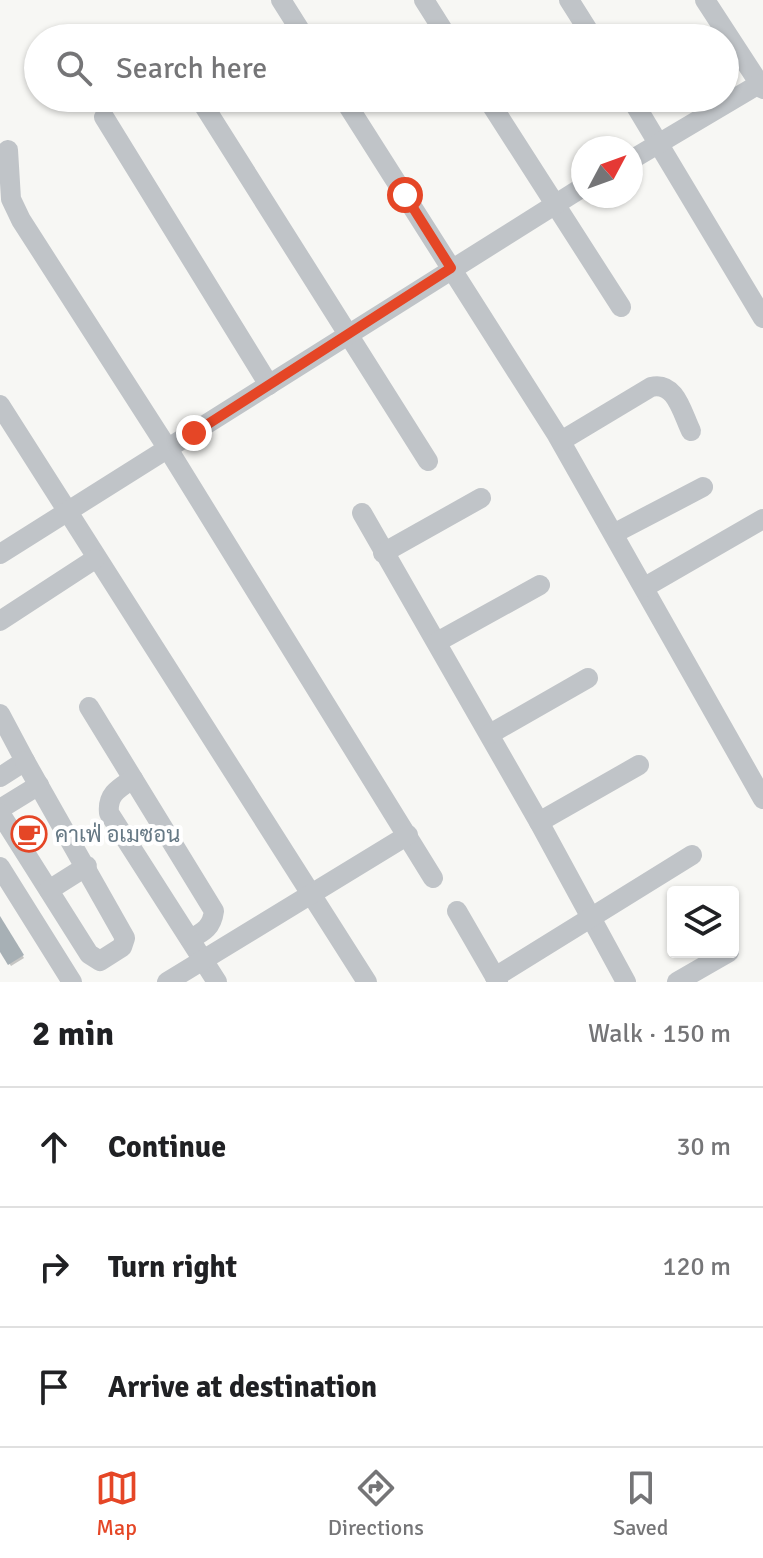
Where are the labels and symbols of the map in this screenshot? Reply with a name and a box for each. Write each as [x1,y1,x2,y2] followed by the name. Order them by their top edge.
[571,136,643,208] north arrow
[387,177,423,213] route start
[176,415,212,451] route end
[10,815,48,853] cafe icon: คาเฟ่ อเมซอน
[55,821,180,848] place label: คาเฟ่ อเมซอน

